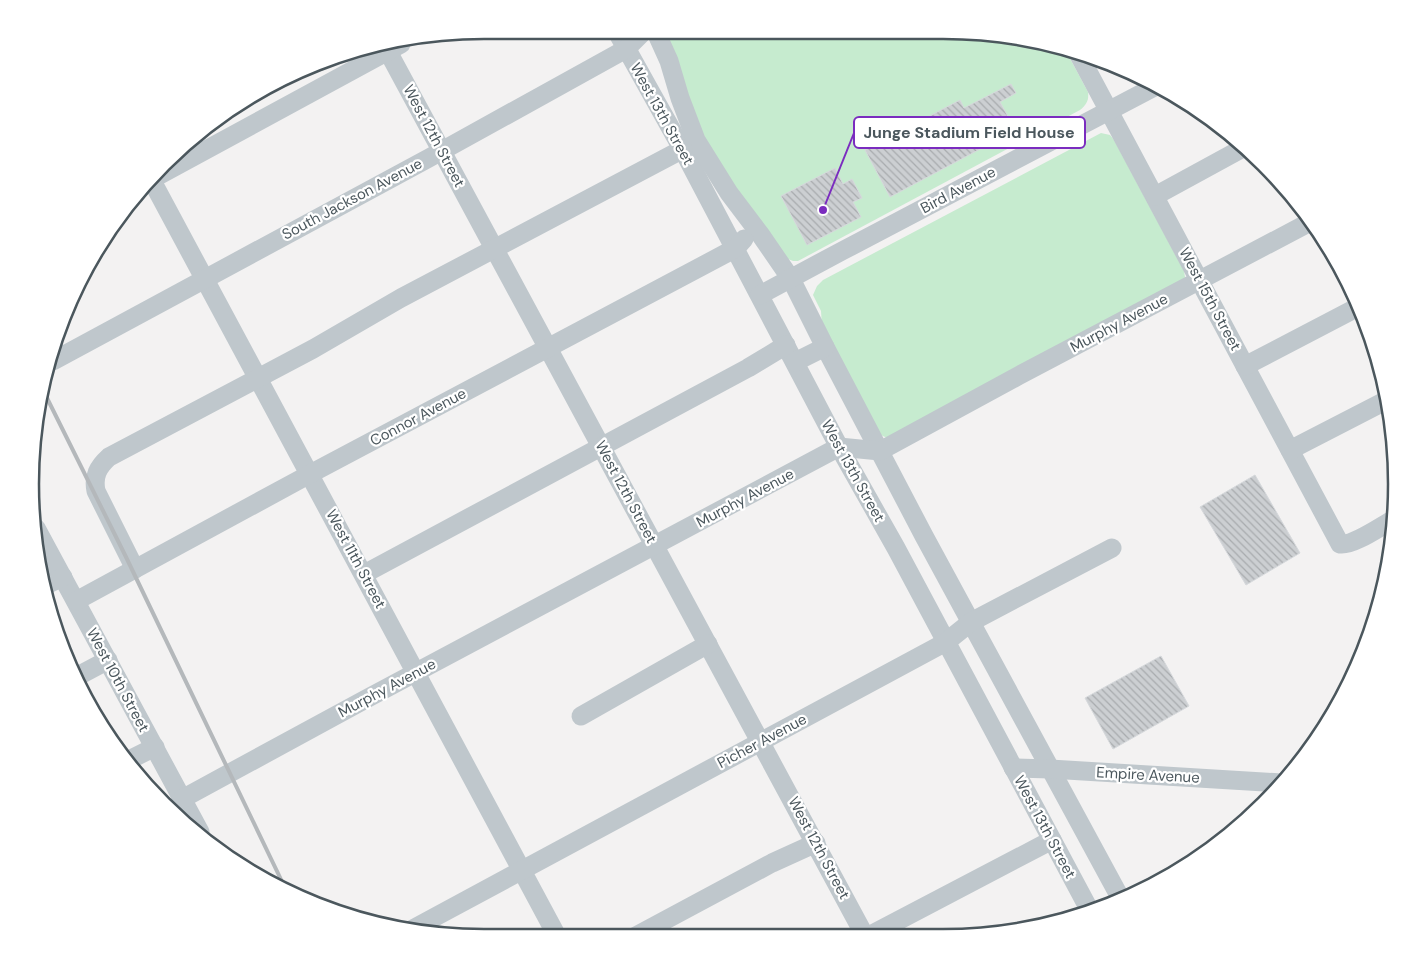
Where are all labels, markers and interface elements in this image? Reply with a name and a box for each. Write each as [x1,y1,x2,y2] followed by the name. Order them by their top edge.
[626,59,698,169] street label: West 13th Street
[398,81,470,191] street label: West 12th Street
[854,117,1085,148] callout: Junge Stadium Field House
[863,122,1075,143] text: Junge Stadium Field House
[278,154,426,244] street label: South Jackson Avenue
[917,162,999,218] street label: Bird Avenue
[1174,244,1246,354] street label: West 15th Street
[1067,289,1171,357] street label: Murphy Avenue
[366,383,470,451] street label: Connor Avenue
[817,416,889,526] street label: West 13th Street
[590,437,662,547] street label: West 12th Street
[693,464,797,532] street label: Murphy Avenue
[321,506,391,612] street label: West 11th Street
[82,624,154,736] street label: West 10th Street
[335,654,439,722] street label: Murphy Avenue
[714,709,810,773] street label: Picher Avenue
[1096,762,1200,788] street label: Empire Avenue
[1009,772,1081,882] street label: West 13th Street
[783,793,855,903] street label: West 12th Street

